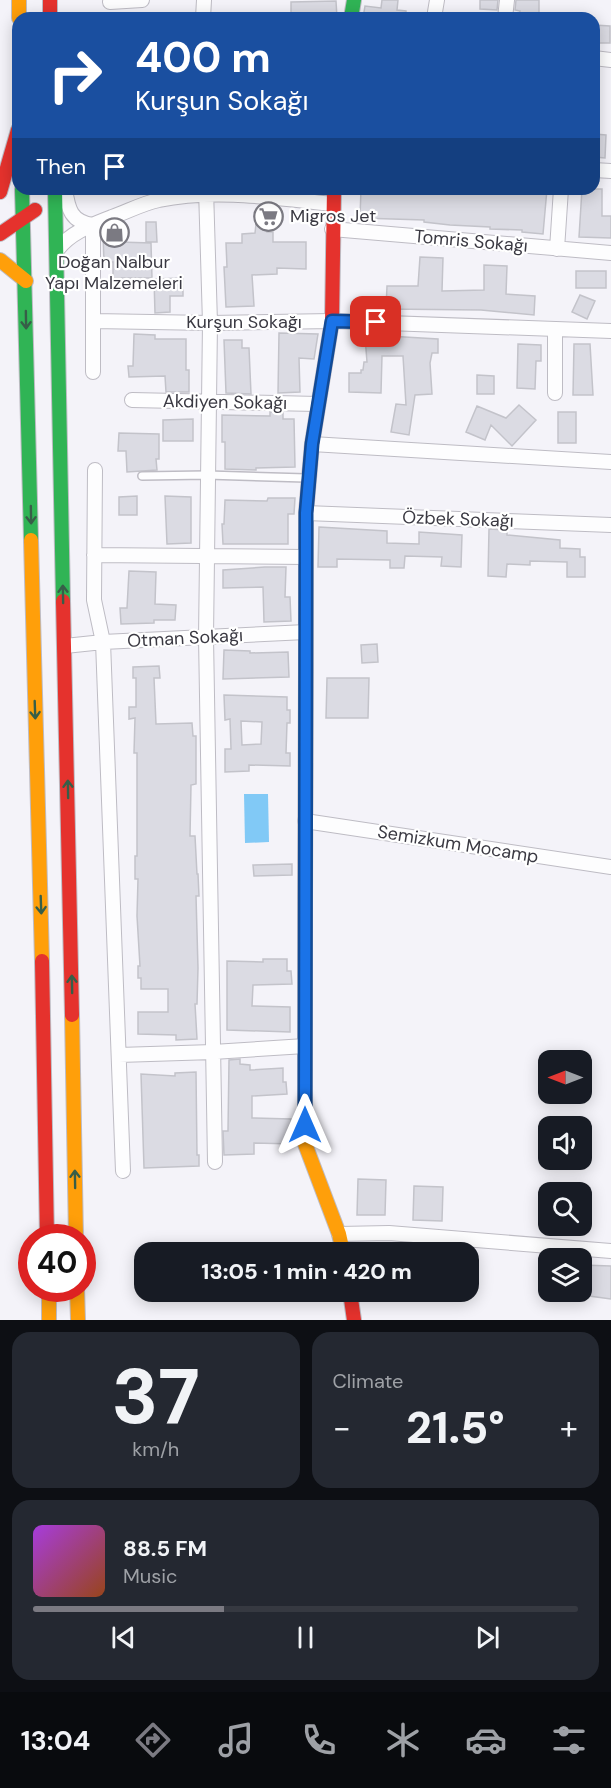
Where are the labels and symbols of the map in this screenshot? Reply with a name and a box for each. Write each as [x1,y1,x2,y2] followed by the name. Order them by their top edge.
[253,200,285,232] supermarket icon: Migros Jet
[290,204,376,228] place label: Migros Jet
[98,217,130,249] shop icon: Doğan Nalbur Yapı Malzemeleri
[413,224,529,258] street label: Tomris Sokağı
[45,250,183,295] place label: Doğan Nalbur Yapı Malzemeleri
[350,296,401,347] pin
[21,309,32,329] one-way arrow
[186,310,302,334] street label: Kurşun Sokağı
[163,389,287,415] street label: Akdiyen Sokağı
[25,504,36,524] one-way arrow
[402,505,514,533] street label: Özbek Sokağı
[58,585,69,605] one-way arrow
[126,623,244,653] street label: Otman Sokağı
[30,699,41,719] one-way arrow
[62,780,73,800] one-way arrow
[376,819,540,869] street label: Semizkum Mocamp
[35,894,46,914] one-way arrow
[66,975,77,995] one-way arrow
[538,1050,592,1104] north arrow
[273,1093,337,1157] position arrow
[69,1170,80,1190] one-way arrow
[18,1224,96,1302] speed limit sign: 40

